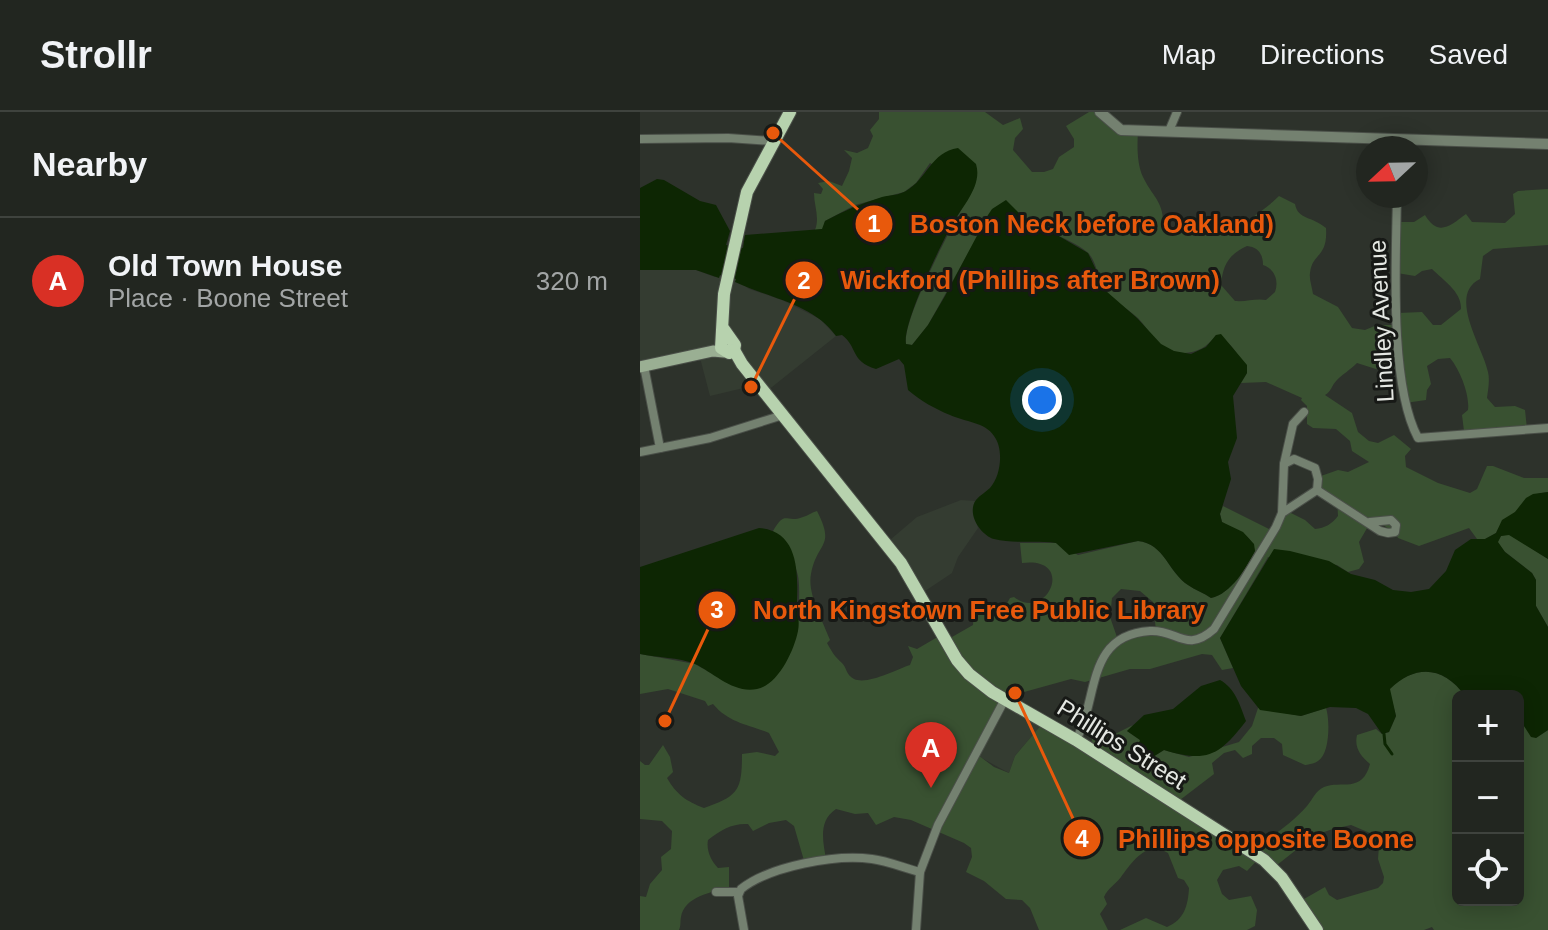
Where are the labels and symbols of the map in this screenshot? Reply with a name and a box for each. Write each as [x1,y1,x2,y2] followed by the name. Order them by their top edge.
[1356,136,1428,208] north arrow
[854,199,1290,249] callout: Boston Neck before Oakland)
[910,209,1274,239] text: Boston Neck before Oakland)
[867,210,881,237] text: 1
[1363,239,1399,403] street label: Lindley Avenue
[784,255,1236,305] callout: Wickford (Phillips after Brown)
[840,265,1220,295] text: Wickford (Phillips after Brown)
[797,267,811,294] text: 2
[1022,380,1062,420] your location
[697,585,1221,635] callout: North Kingstown Free Public Library
[753,595,1206,625] text: North Kingstown Free Public Library
[710,596,724,623] text: 3
[1053,694,1192,795] street label: Phillips Street
[905,722,957,788] pin: A
[1062,813,1430,863] callout: Phillips opposite Boone
[1118,824,1414,854] text: Phillips opposite Boone
[1075,825,1089,852] text: 4

